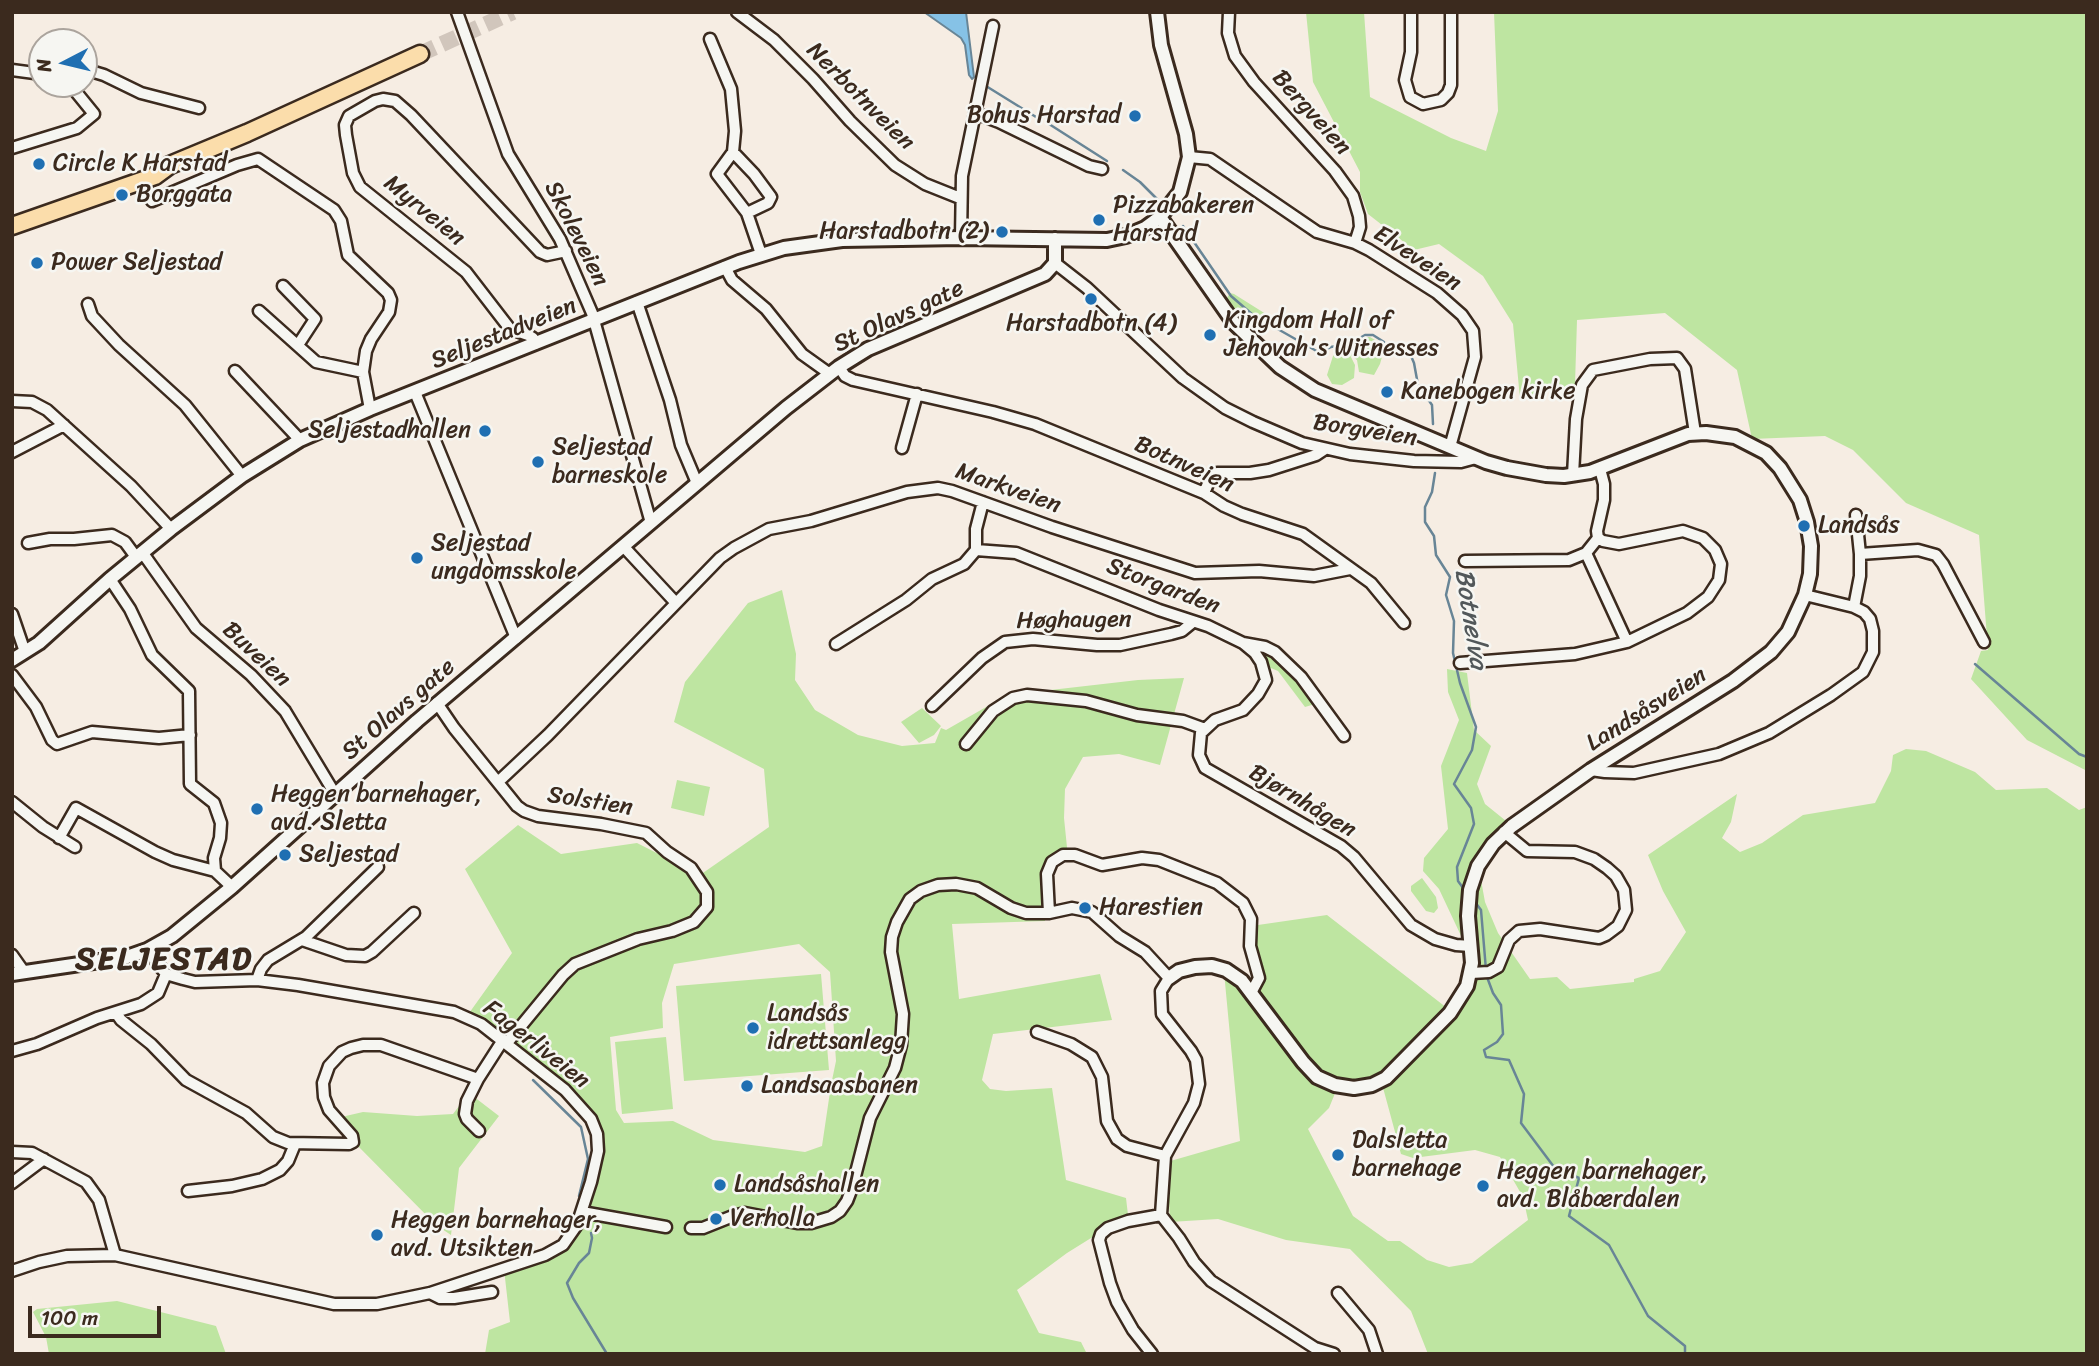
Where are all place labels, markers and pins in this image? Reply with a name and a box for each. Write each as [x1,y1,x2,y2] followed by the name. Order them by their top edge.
[967,102,1121,130] place label: Bohus Harstad
[1127,108,1143,124] marker: Bohus Harstad
[53,150,227,178] place label: Circle K Harstad
[31,156,47,172] marker: Circle K Harstad
[136,181,232,209] place label: Borggata
[114,187,130,203] marker: Borggata
[1113,192,1254,248] place label: Pizzabakeren Harstad
[1091,212,1107,228] marker: Pizzabakeren Harstad
[819,218,988,246] place label: Harstadbotn (2)
[994,224,1010,240] marker: Harstadbotn (2)
[51,249,222,277] place label: Power Seljestad
[29,255,45,271] marker: Power Seljestad
[1083,291,1099,307] marker: Harstadbotn (4)
[1224,307,1439,363] place label: Kingdom Hall of Jehovah's Witnesses
[1006,310,1176,338] place label: Harstadbotn (4)
[1202,327,1218,343] marker: Kingdom Hall of Jehovah's Witnesses
[1401,378,1576,406] place label: Kanebogen kirke
[1379,384,1395,400] marker: Kanebogen kirke
[308,417,471,445] place label: Seljestadhallen
[477,423,493,439] marker: Seljestadhallen
[552,434,667,490] place label: Seljestad barneskole
[530,454,546,470] marker: Seljestad barneskole
[1818,512,1900,540] place label: Landsås
[1796,518,1812,534] marker: Landsås
[431,530,577,586] place label: Seljestad ungdomsskole
[409,550,425,566] marker: Seljestad ungdomsskole
[271,781,482,837] place label: Heggen barnehager, avd. Sletta
[249,801,265,817] marker: Heggen barnehager, avd. Sletta
[299,841,398,869] place label: Seljestad
[277,847,293,863] marker: Seljestad
[1099,894,1203,922] place label: Harestien
[1077,900,1093,916] marker: Harestien
[767,1000,907,1056] place label: Landsås idrettsanlegg
[745,1020,761,1036] marker: Landsås idrettsanlegg
[761,1072,918,1100] place label: Landsaasbanen
[739,1078,755,1094] marker: Landsaasbanen
[1352,1127,1462,1183] place label: Dalsletta barnehage
[1330,1147,1346,1163] marker: Dalsletta barnehage
[1497,1158,1708,1214] place label: Heggen barnehager, avd. Blåbærdalen
[734,1171,879,1199] place label: Landsåshallen
[712,1177,728,1193] marker: Landsåshallen
[1475,1178,1491,1194] marker: Heggen barnehager, avd. Blåbærdalen
[730,1205,815,1233] place label: Verholla
[391,1207,602,1263] place label: Heggen barnehager, avd. Utsikten
[708,1211,724,1227] marker: Verholla
[369,1227,385,1243] marker: Heggen barnehager, avd. Utsikten

